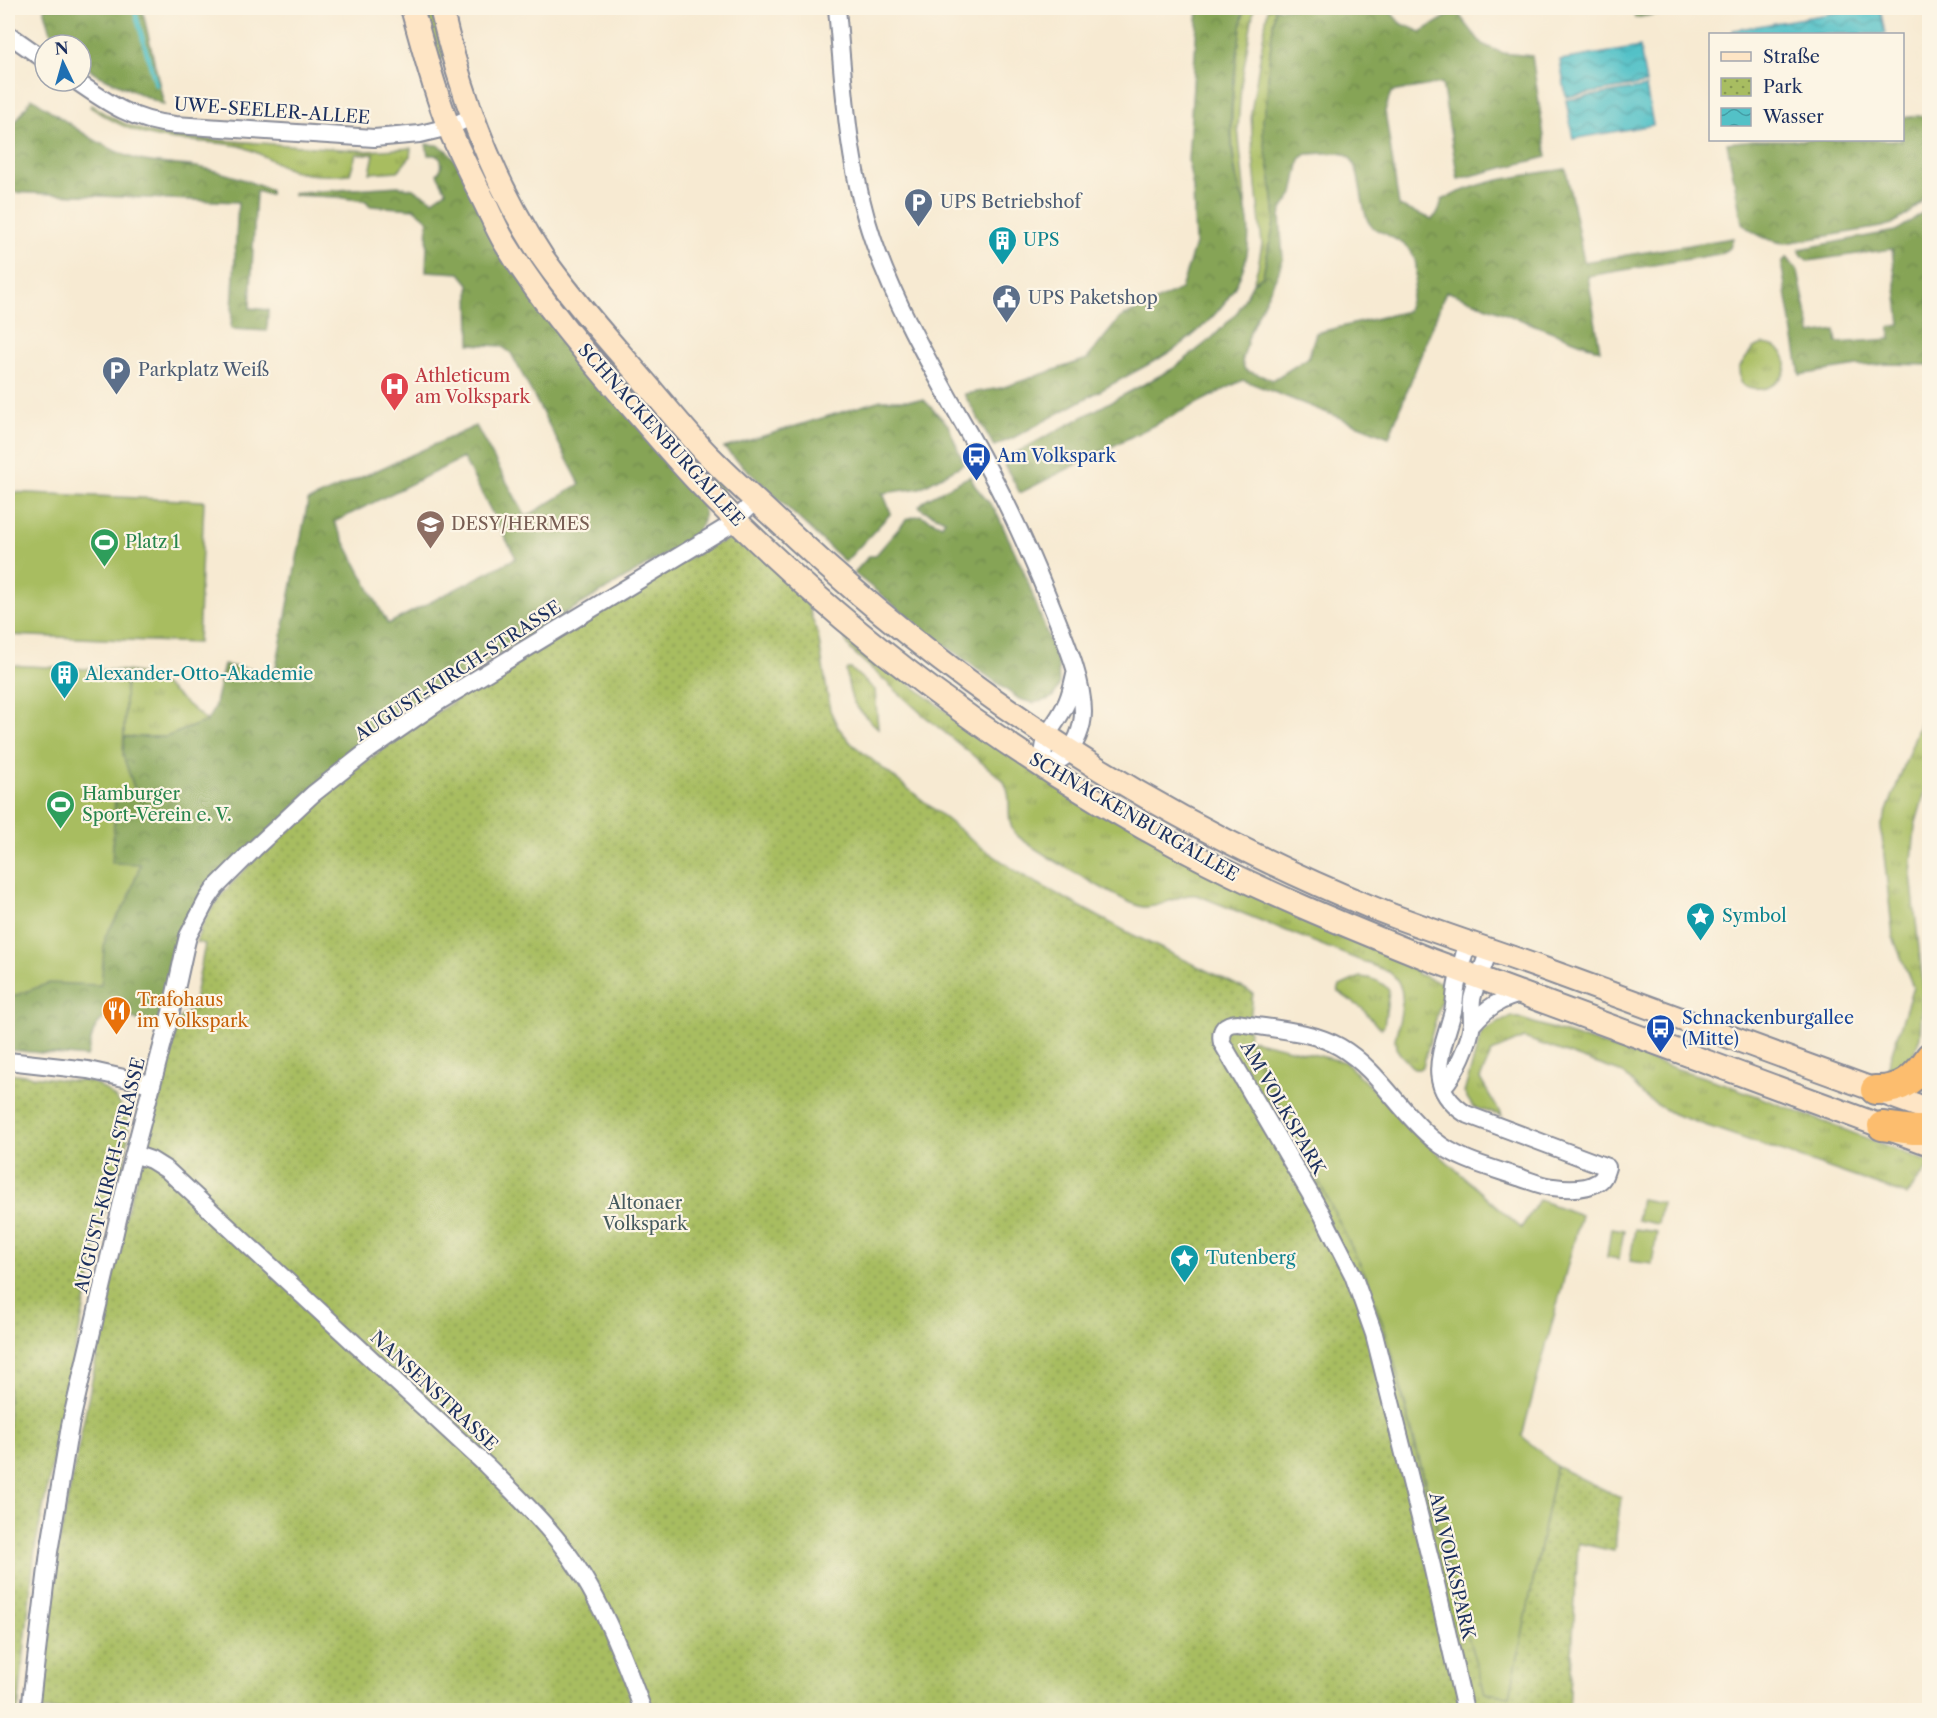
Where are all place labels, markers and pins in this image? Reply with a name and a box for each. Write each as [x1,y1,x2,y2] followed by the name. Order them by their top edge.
[903,186,935,228] parking icon: UPS Betriebshof
[940,191,1083,213] place label: UPS Betriebshof
[986,224,1018,266] building icon: UPS
[1023,229,1060,251] place label: UPS
[991,282,1023,324] public building icon: UPS Paketshop
[1028,287,1158,309] place label: UPS Paketshop
[101,354,133,396] parking icon: Parkplatz Weiß
[138,359,270,381] place label: Parkplatz Weiß
[414,365,532,408] place label: Athleticum am Volkspark
[378,370,410,412] hospital icon: Athleticum am Volkspark
[960,440,992,482] bus stop icon: Am Volkspark
[996,445,1117,467] place label: Am Volkspark
[414,508,446,550] school or university icon: DESY/HERMES
[451,513,590,535] place label: DESY/HERMES
[88,526,120,568] sports icon: Platz 1
[125,531,180,553] place label: Platz 1
[48,658,80,700] building icon: Alexander-Otto-Akademie
[84,663,313,685] place label: Alexander-Otto-Akademie
[82,783,232,826] place label: Hamburger Sport-Verein e. V.
[45,788,77,830] sports icon: Hamburger Sport-Verein e. V.
[1685,900,1717,942] place icon: Symbol
[1722,905,1787,927] place label: Symbol
[137,989,250,1032] place label: Trafohaus im Volkspark
[100,994,132,1036] restaurant icon: Trafohaus im Volkspark
[1682,1007,1854,1050] place label: Schnackenburgallee (Mitte)
[1645,1012,1677,1054] bus stop icon: Schnackenburgallee (Mitte)
[1169,1242,1201,1284] place icon: Tutenberg
[1206,1247,1296,1269] place label: Tutenberg

